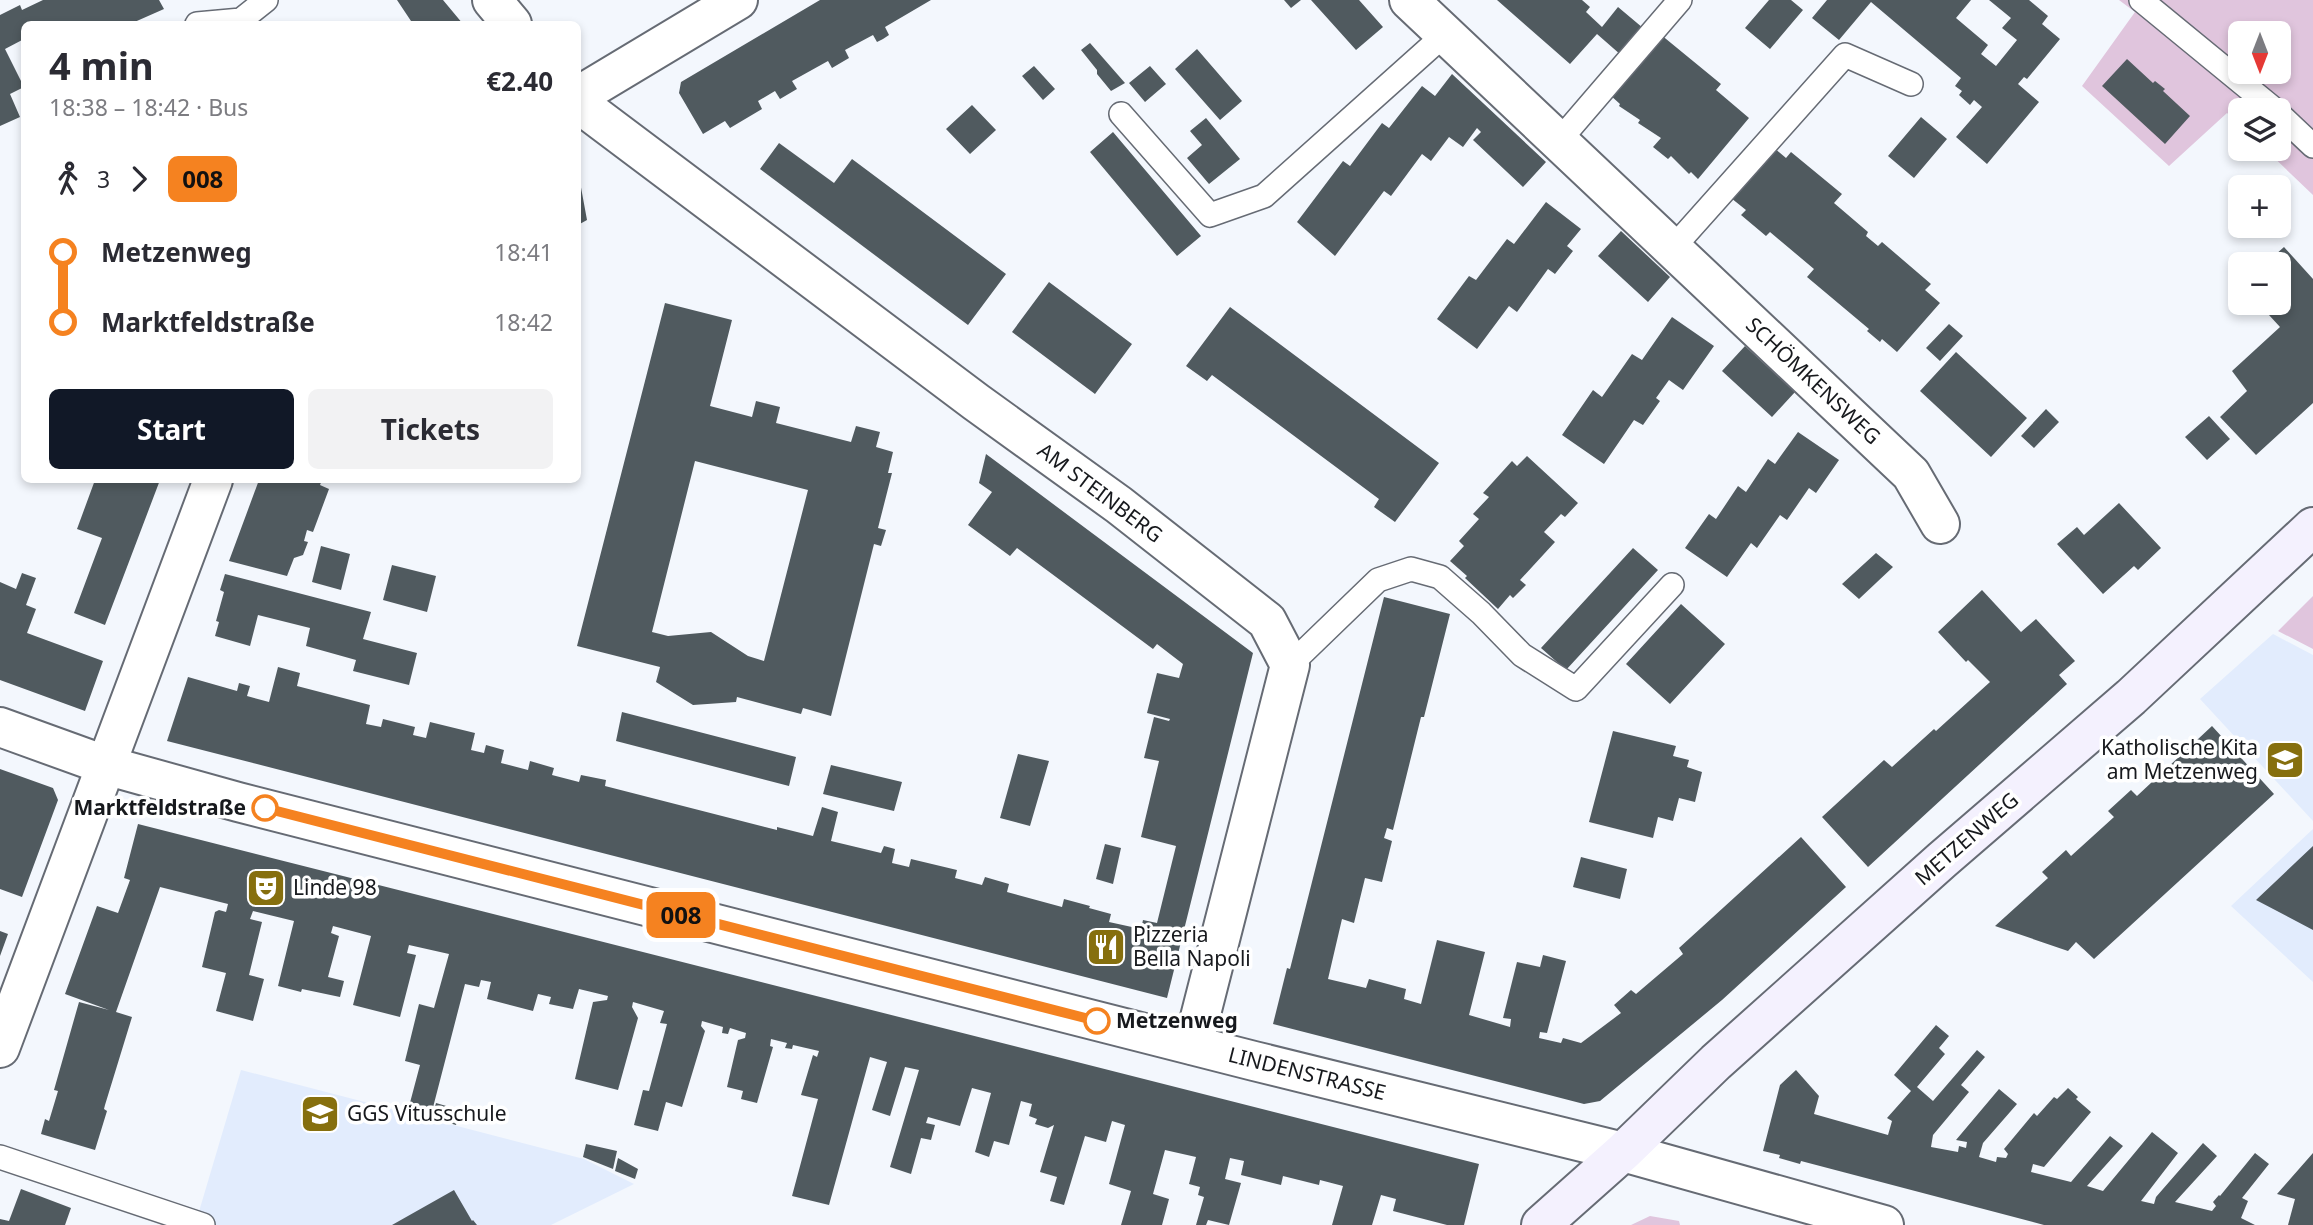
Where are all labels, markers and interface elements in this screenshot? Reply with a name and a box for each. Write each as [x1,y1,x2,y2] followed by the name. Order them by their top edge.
[2228,21,2291,84] north arrow
[2228,21,2291,315] map controls
[49,39,154,91] text: 4 min
[486,63,553,99] text: €2.40
[49,91,248,123] text: 18:38 – 18:42 · Bus
[2228,98,2291,161] button: layers
[49,160,87,198] icon: walk
[120,160,158,198] icon: forward
[182,162,223,195] text: 008
[97,163,110,195] text: 3
[2228,175,2291,238] button: +
[101,234,252,270] text: Metzenweg
[494,236,553,268] text: 18:41
[2228,252,2291,315] button: −
[101,304,315,340] text: Marktfeldstraße
[494,306,553,338] text: 18:42
[1740,311,1887,450] street label: SCHÖMKENSWEG
[49,389,294,469] button: Start
[308,389,553,469] button: Tickets
[1032,436,1169,548] street label: AM STEINBERG
[2101,733,2258,785] place label: Katholische Kita am Metzenweg
[2264,739,2306,781] school or university icon: Katholische Kita am Metzenweg
[1909,786,2024,891] street label: METZENWEG
[73,793,246,821] place label: Marktfeldstraße
[252,795,278,821] marker: Marktfeldstraße
[245,867,287,909] theatre icon: Linde 98
[293,873,377,901] place label: Linde 98
[641,892,721,938] line badge: 008
[660,898,702,931] text: 008
[1133,920,1251,972] place label: Pizzeria Bella Napoli
[1085,926,1127,968] restaurant icon: Pizzeria Bella Napoli
[1116,1006,1238,1034] place label: Metzenweg
[1084,1008,1110,1034] marker: Metzenweg
[1226,1040,1389,1106] street label: LINDENSTRASSE
[299,1093,341,1135] school or university icon: GGS Vitusschule
[347,1099,507,1127] place label: GGS Vitusschule

